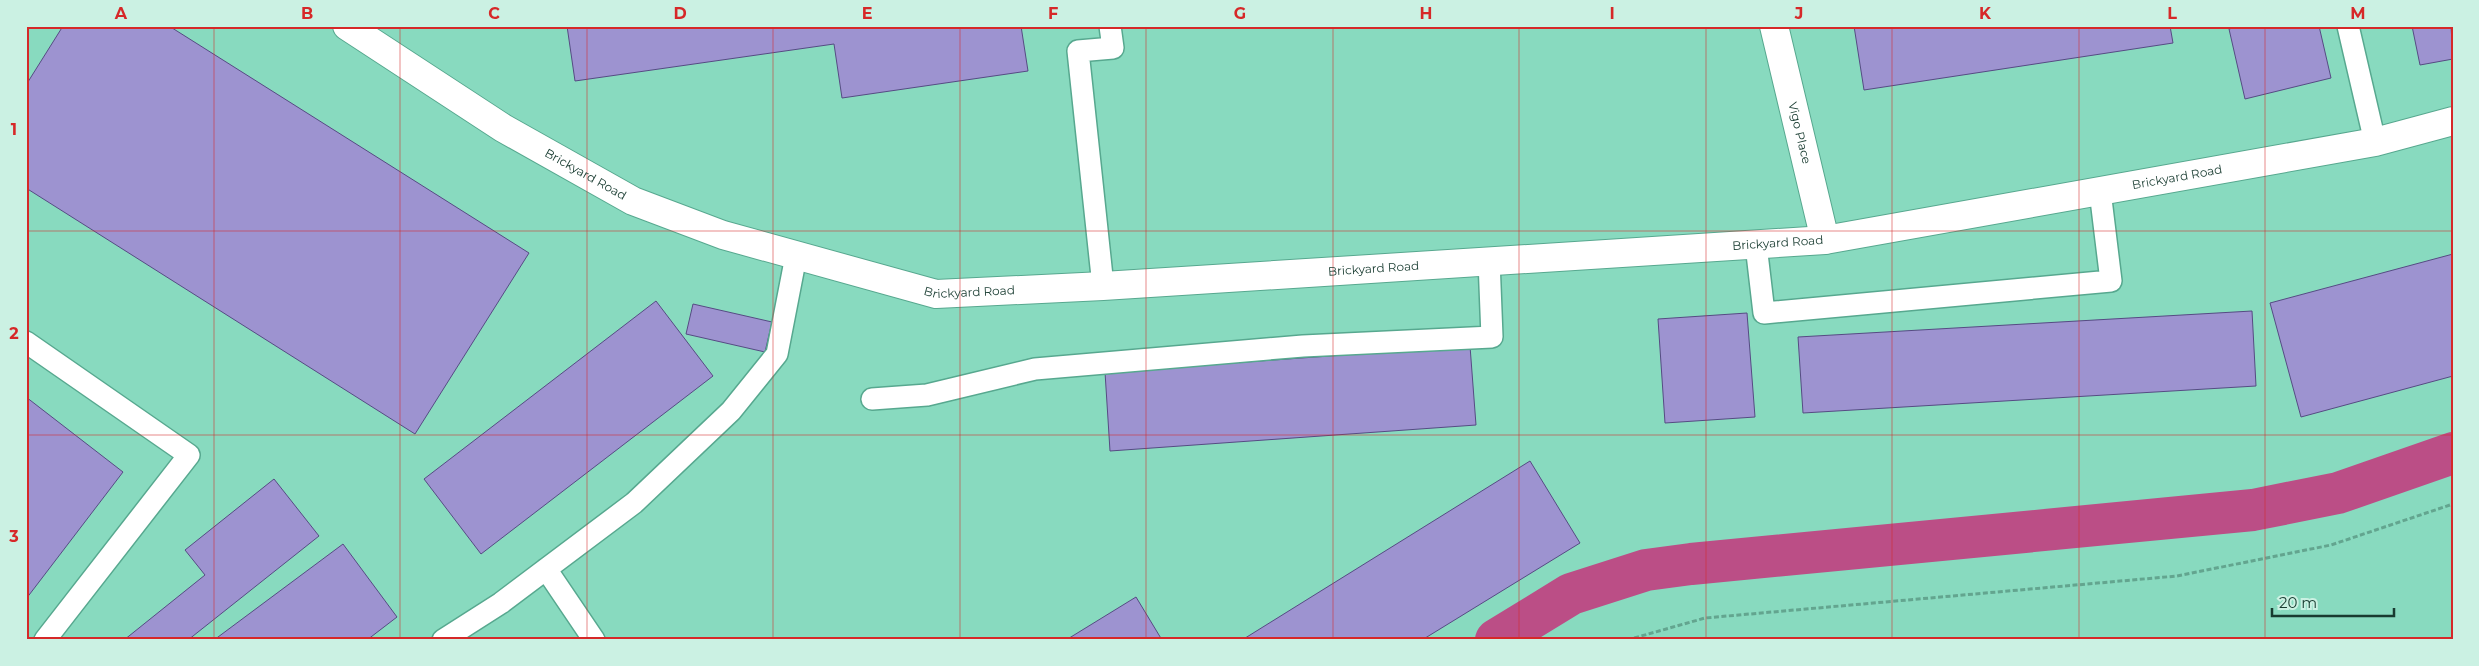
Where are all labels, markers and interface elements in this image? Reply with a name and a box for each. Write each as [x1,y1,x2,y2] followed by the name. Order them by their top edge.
[114,4,128,23] text: A
[301,4,313,23] text: B
[488,4,500,23] text: C
[673,4,687,23] text: D
[862,4,872,23] text: E
[1048,4,1058,23] text: F
[1234,4,1246,23] text: G
[1420,4,1432,23] text: H
[1609,4,1615,23] text: I
[1794,4,1803,23] text: J
[1979,4,1992,23] text: K
[2167,4,2177,23] text: L
[2350,4,2366,23] text: M
[1785,100,1815,165] street label: Vigo Place
[11,120,17,139] text: 1
[542,145,629,203] street label: Brickyard Road
[2131,161,2223,192] street label: Brickyard Road
[1732,232,1824,253] street label: Brickyard Road
[1327,258,1420,279] street label: Brickyard Road
[922,282,1015,301] street label: Brickyard Road
[9,324,19,343] text: 2
[8,527,19,546] text: 3
[2272,586,2394,618] scale bar
[2279,593,2317,612] text: 20 m

